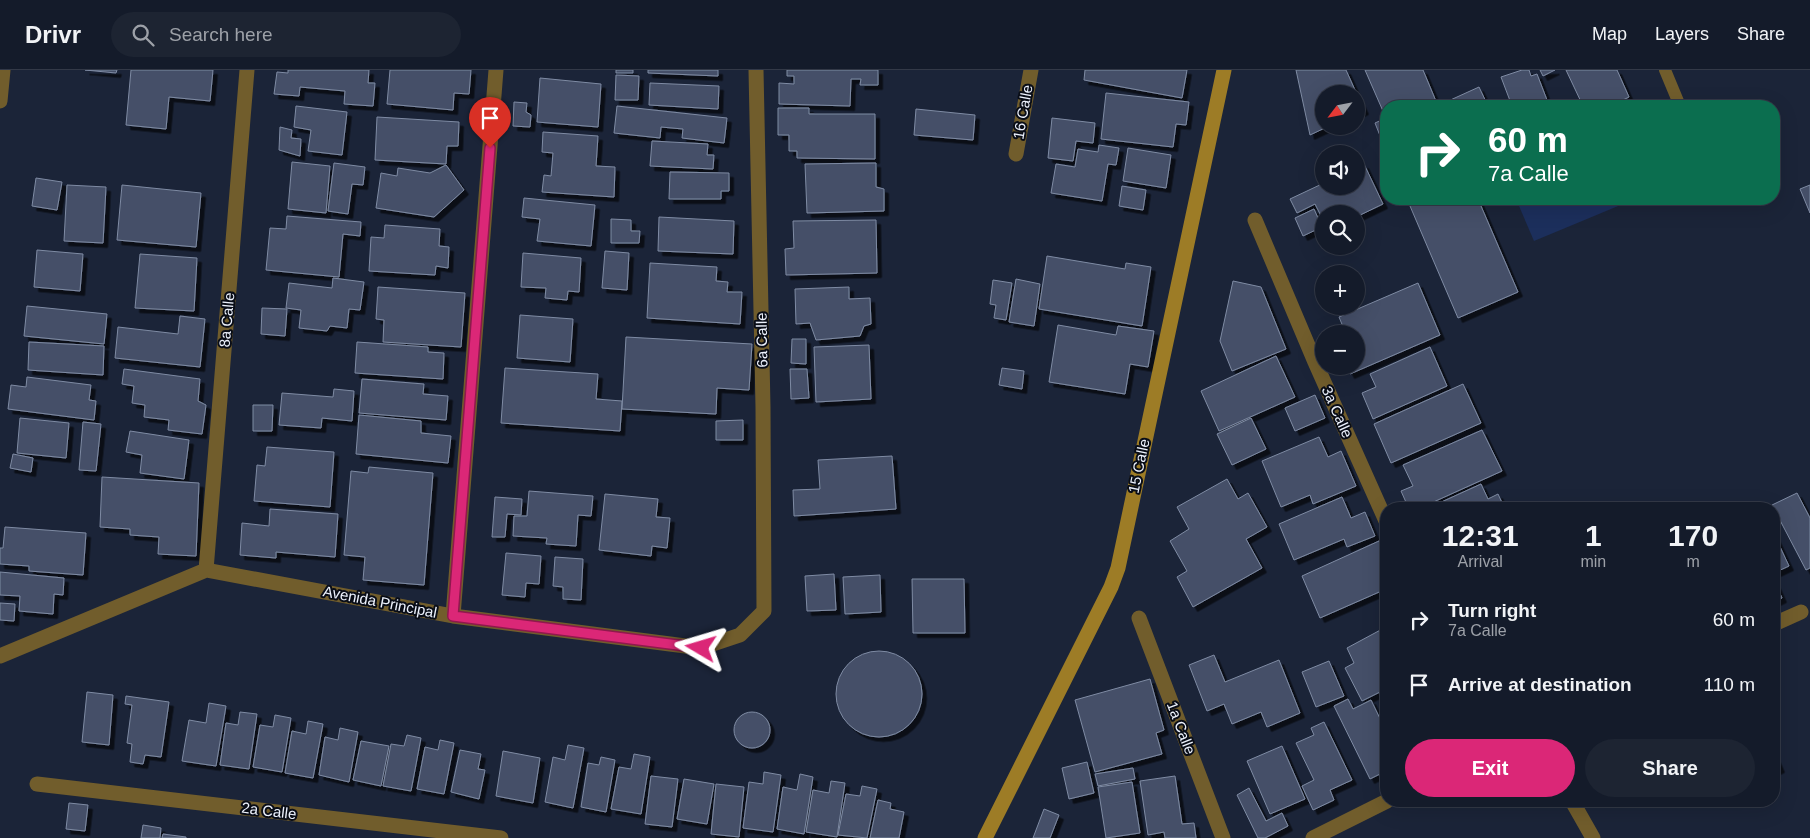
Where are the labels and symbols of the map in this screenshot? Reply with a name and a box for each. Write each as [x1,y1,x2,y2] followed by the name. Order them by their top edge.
[1009,83,1036,140] street label: 16 Calle
[1315,85,1365,135] north arrow
[469,97,511,148] pin
[216,292,237,348] street label: 8a Calle
[753,312,770,368] street label: 6a Calle
[1318,383,1356,440] street label: 3a Calle
[1124,437,1153,495] street label: 15 Calle
[322,582,438,621] street label: Avenida Principal
[674,621,726,673] position arrow
[1164,699,1199,757] street label: 1a Calle
[241,799,297,822] street label: 2a Calle

